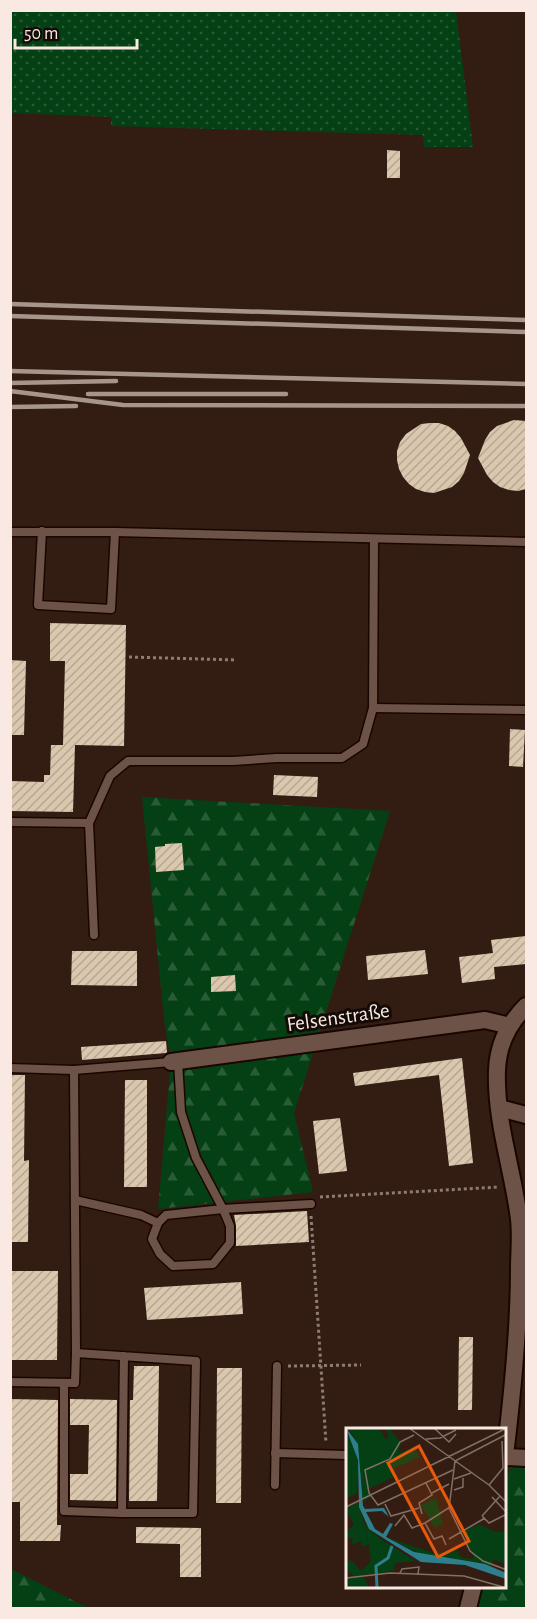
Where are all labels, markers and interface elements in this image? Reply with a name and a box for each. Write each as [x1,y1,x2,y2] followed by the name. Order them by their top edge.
[15,12,136,50] scale bar
[24,25,58,43] text: 50 m
[285,1000,391,1035] street label: Felsenstraße
[346,1428,507,1589] inset map

